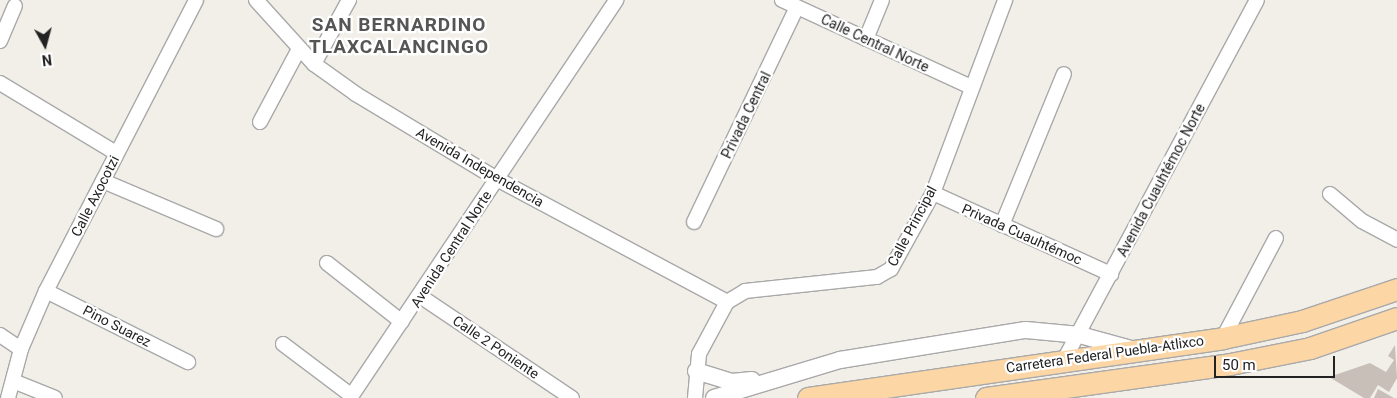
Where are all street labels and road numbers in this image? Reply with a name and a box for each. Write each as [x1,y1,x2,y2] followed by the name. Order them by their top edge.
[818,11,932,75] street label: Calle Central Norte
[718,69,774,161] street label: Privada Central
[1113,101,1209,259] street label: Avenida Cuauhtémoc Norte
[413,124,547,210] street label: Avenida Independencia
[67,153,123,239] street label: Calle Axocotzi
[884,183,940,269] street label: Calle Principal
[407,187,495,311] street label: Avenida Central Norte
[959,200,1085,268] street label: Privada Cuauhtémoc
[80,302,154,350] street label: Pino Suarez
[450,312,542,382] street label: Calle 2 Poniente
[1005,332,1205,376] street label: Carretera Federal Puebla-Atlixco

